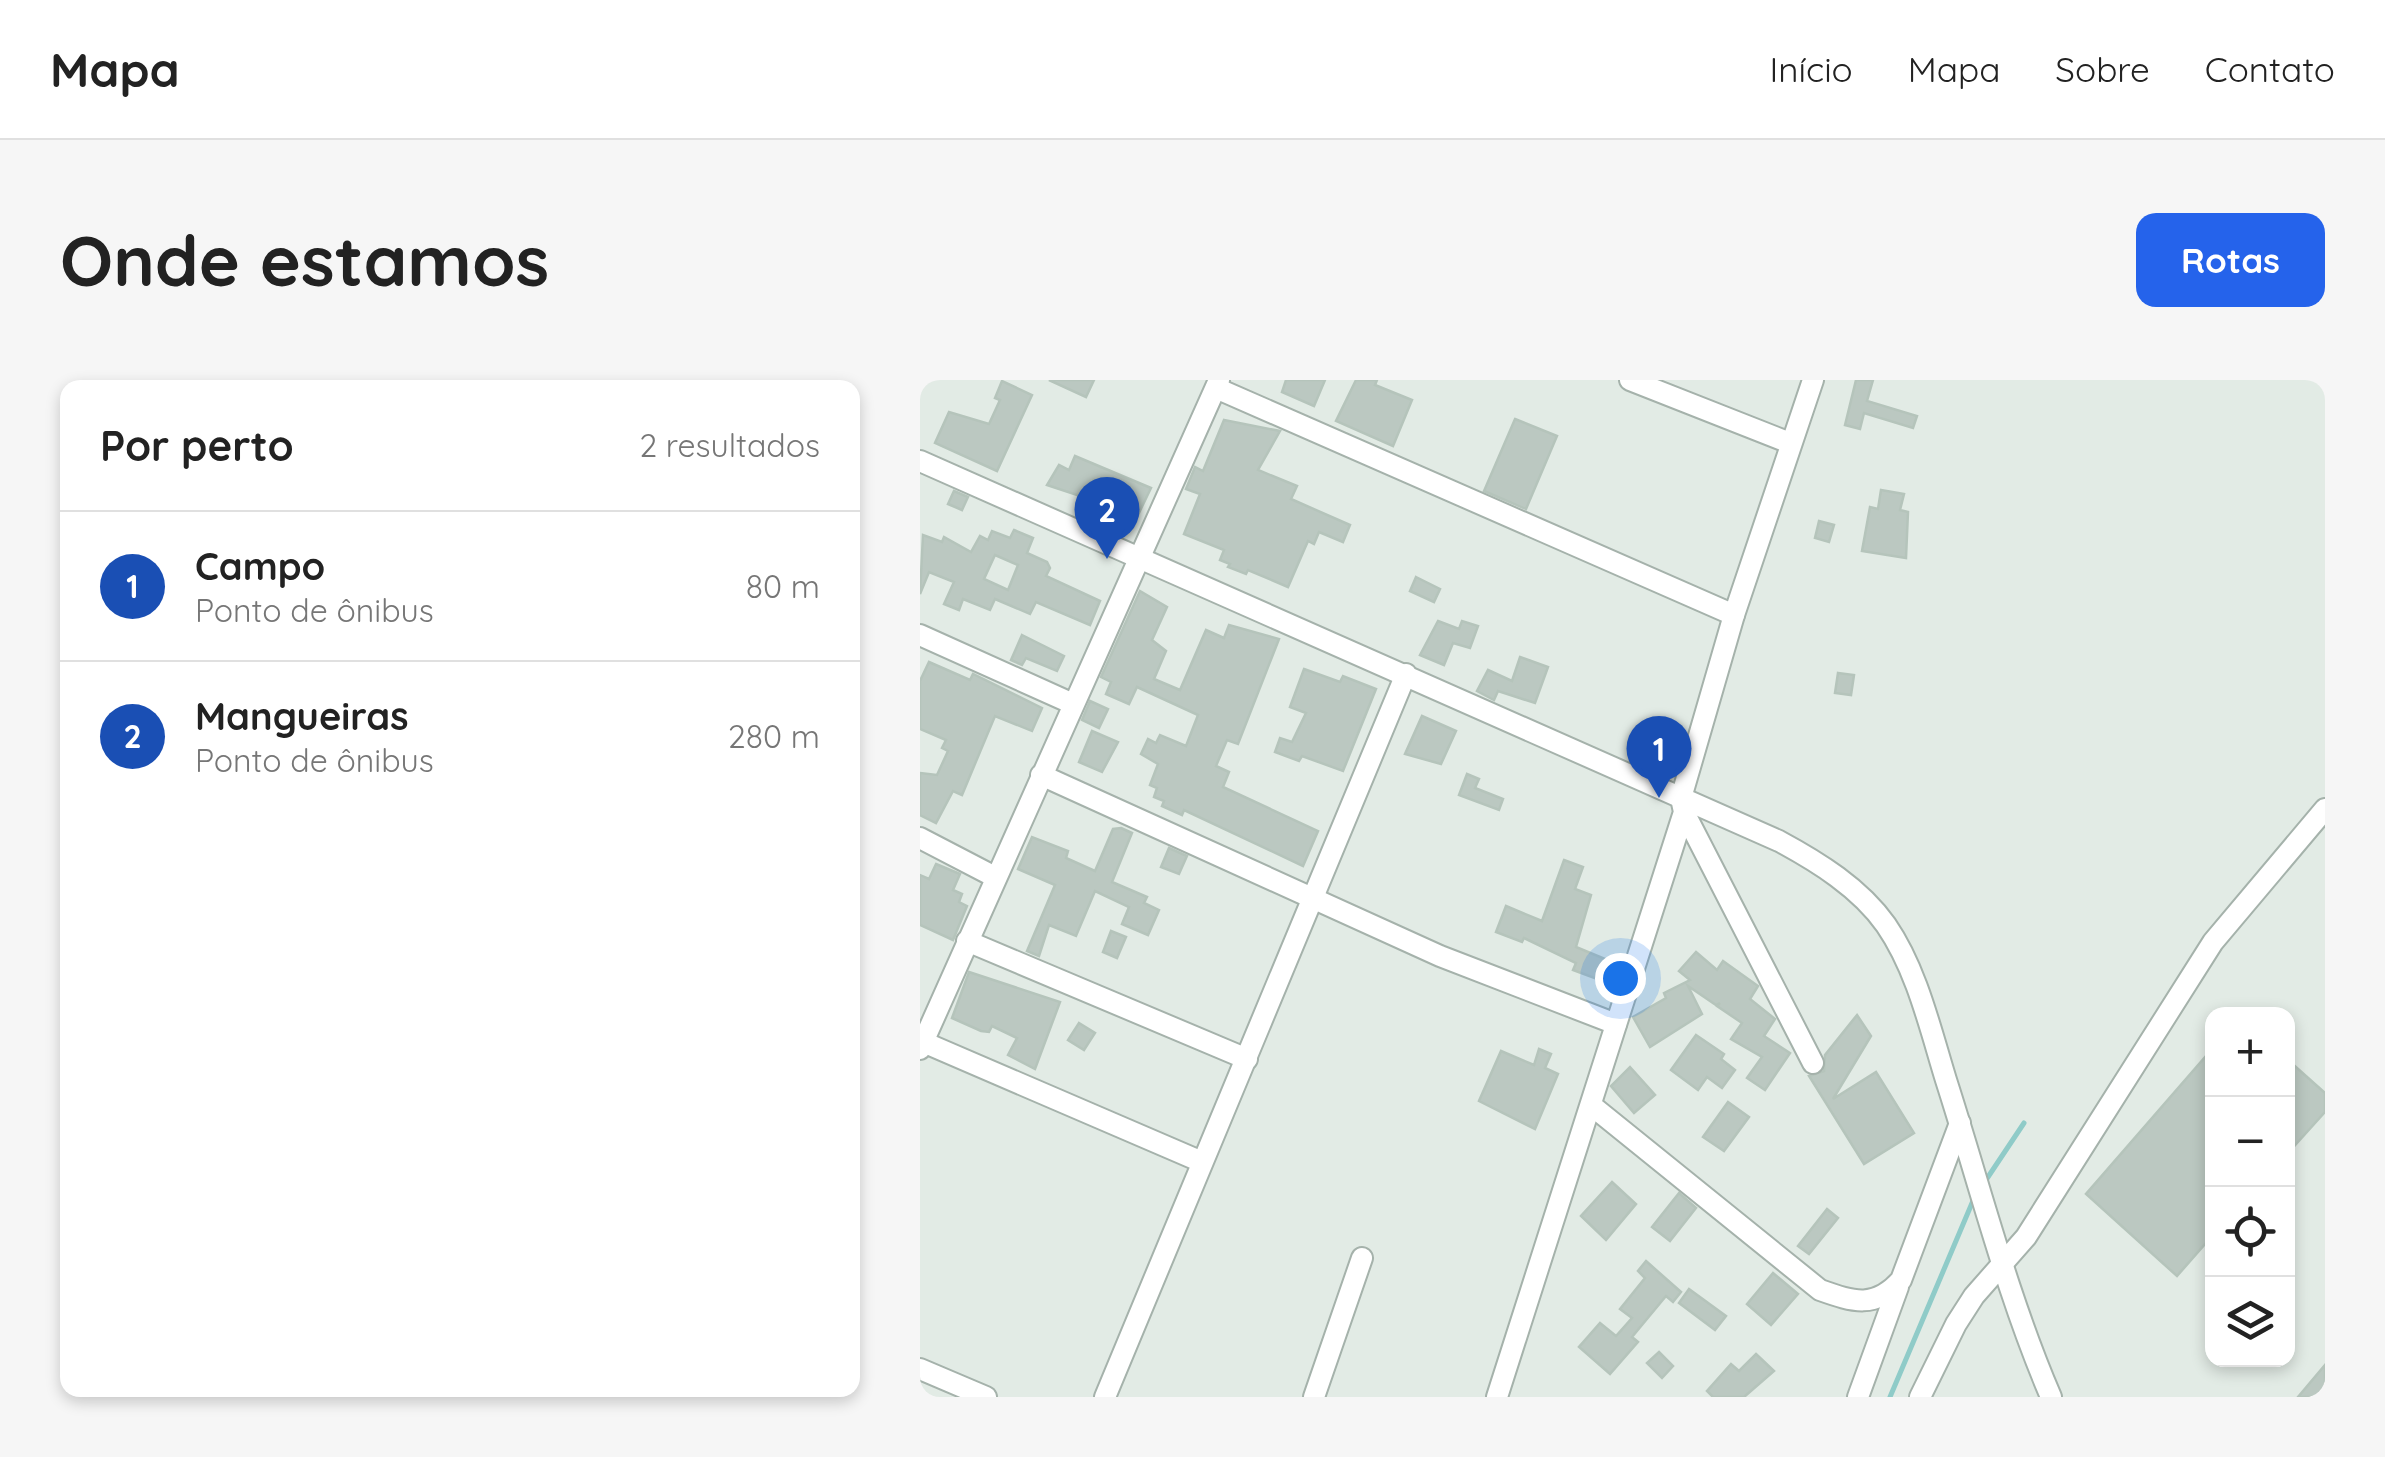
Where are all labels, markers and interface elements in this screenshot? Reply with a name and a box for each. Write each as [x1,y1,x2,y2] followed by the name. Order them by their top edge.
[50,39,180,99] text: Mapa
[1770,47,1853,91] text: Início
[1908,47,2000,91] text: Mapa
[2055,47,2150,91] text: Sobre
[2205,47,2335,91] text: Contato
[2136,213,2325,307] button: Rotas
[60,216,549,304] text: Onde estamos
[100,419,294,472] text: Por perto
[639,425,820,465] text: 2 resultados
[1074,476,1140,559] pin: 2
[195,542,325,590] text: Campo
[126,566,139,606] text: 1
[746,566,820,606] text: 80 m
[195,590,434,630] text: Ponto de ônibus
[195,692,409,740] text: Mangueiras
[123,716,142,756] text: 2
[728,716,820,756] text: 280 m
[1626,716,1692,798] pin: 1
[195,740,434,780] text: Ponto de ônibus
[1595,953,1646,1004] your location
[2205,1007,2295,1367] map controls
[2205,1007,2295,1097] button: +
[2205,1097,2295,1187] button: −
[2205,1187,2295,1277] button: locate
[2205,1277,2295,1367] button: layers

